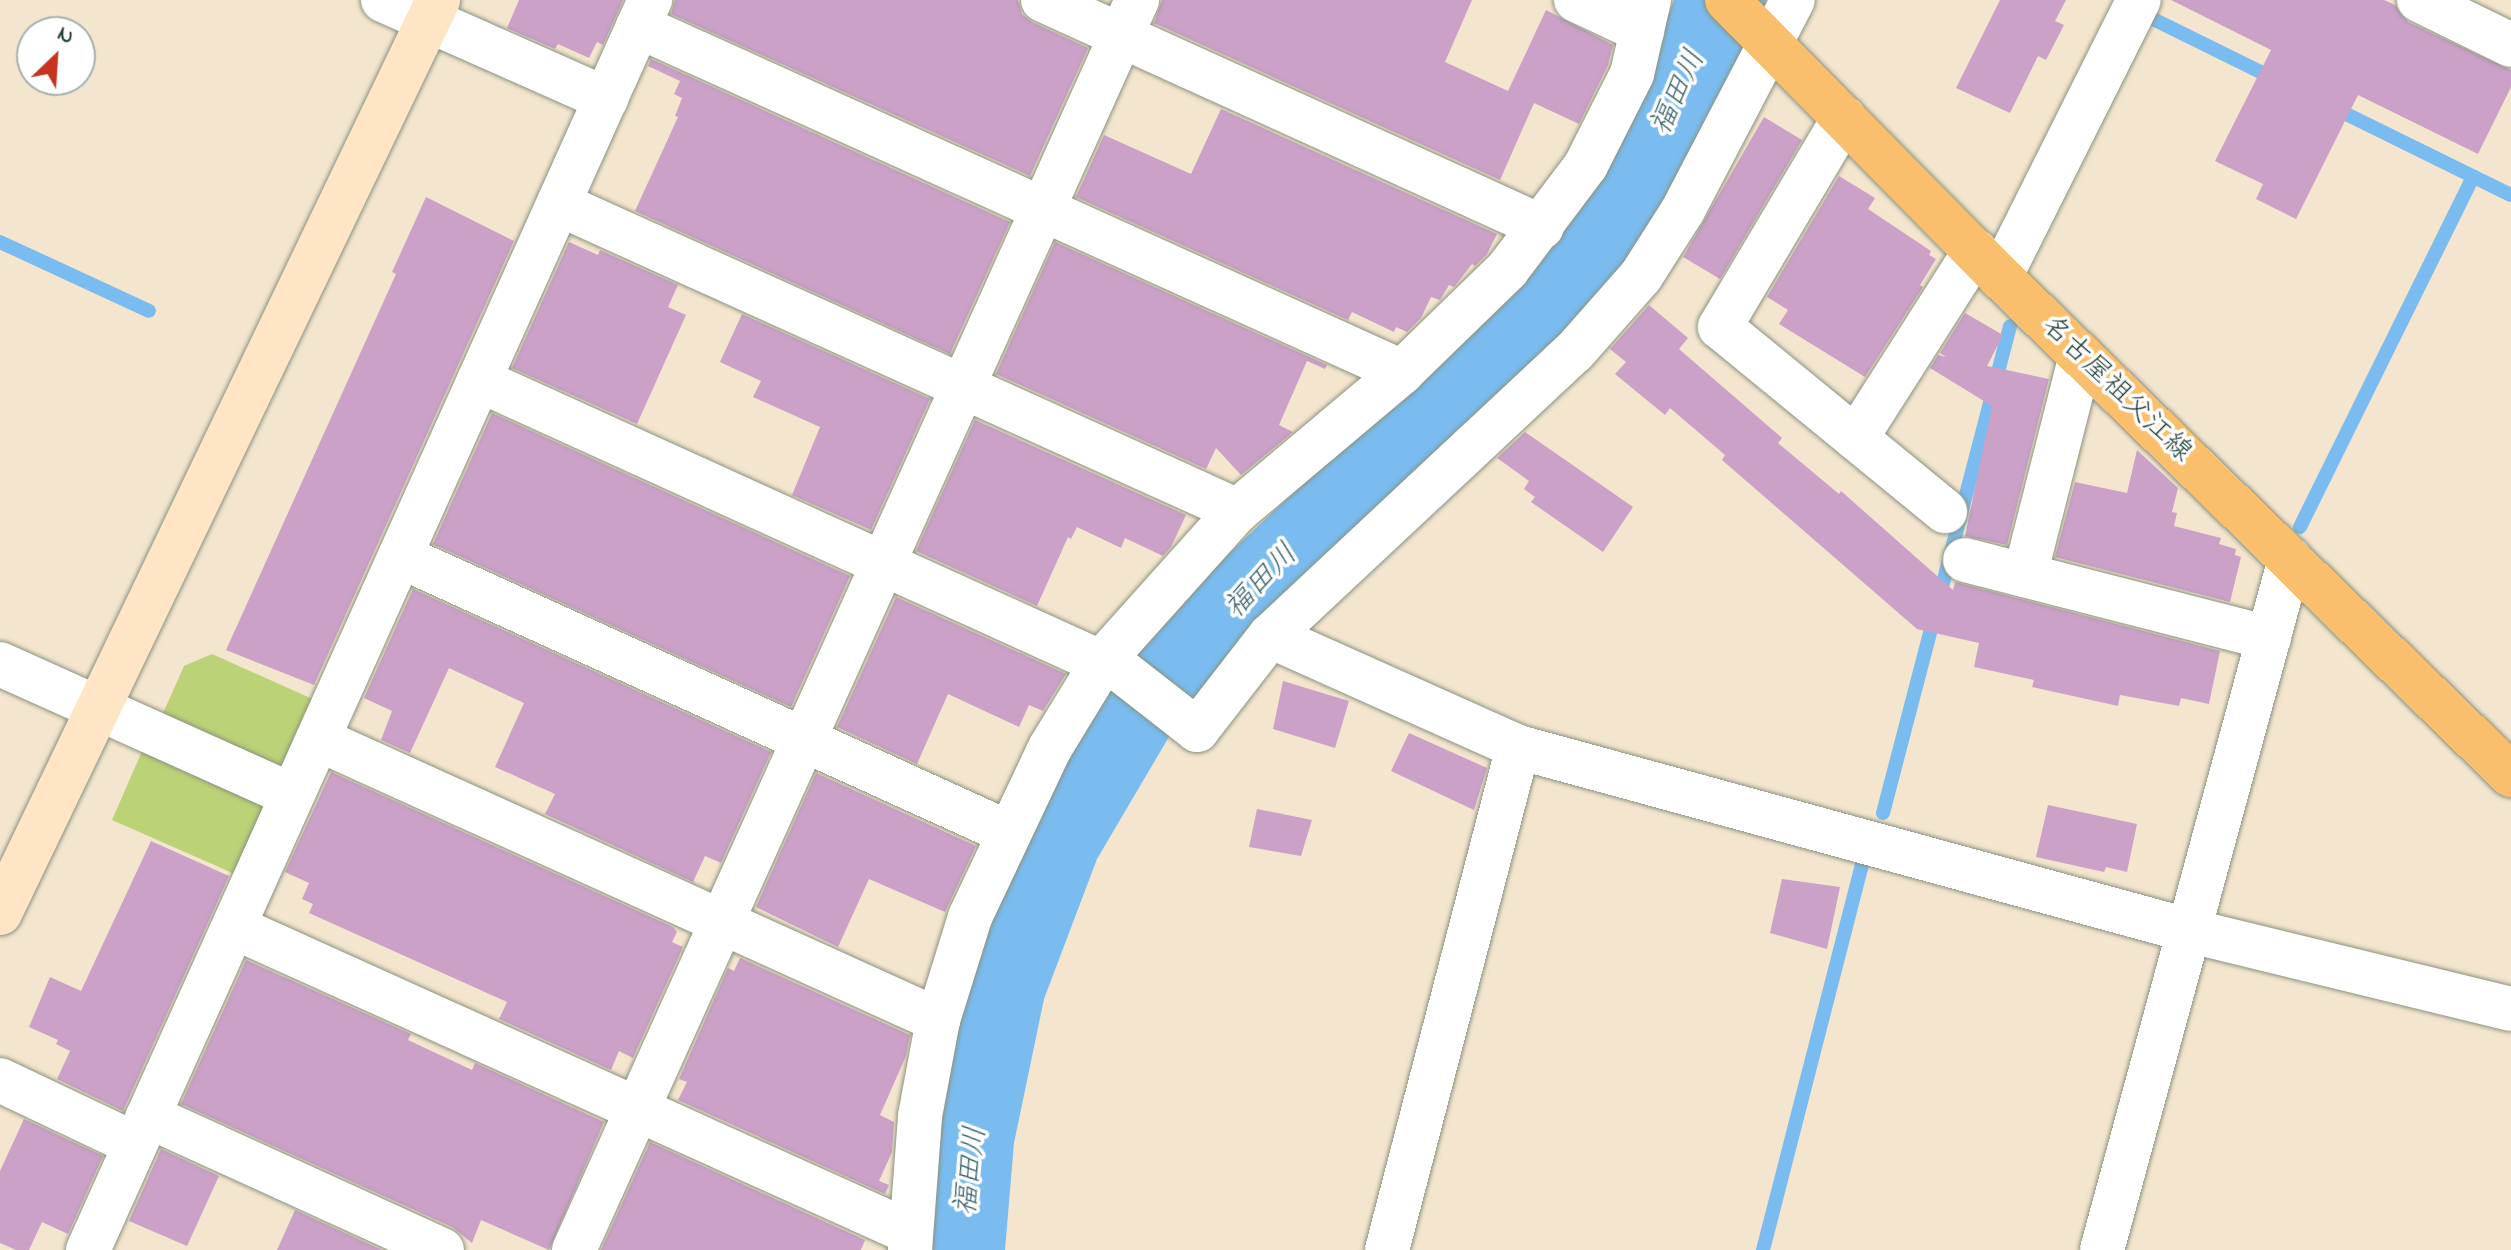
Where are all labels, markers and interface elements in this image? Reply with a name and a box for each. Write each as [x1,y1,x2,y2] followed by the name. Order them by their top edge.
[16,16,96,96] north arrow
[52,18,79,54] text: N
[1644,45,1714,141] water label: 福田川
[2034,310,2198,470] street label: 名古屋祖父江線
[1218,537,1306,627] water label: 福田川
[949,1124,995,1218] water label: 福田川

